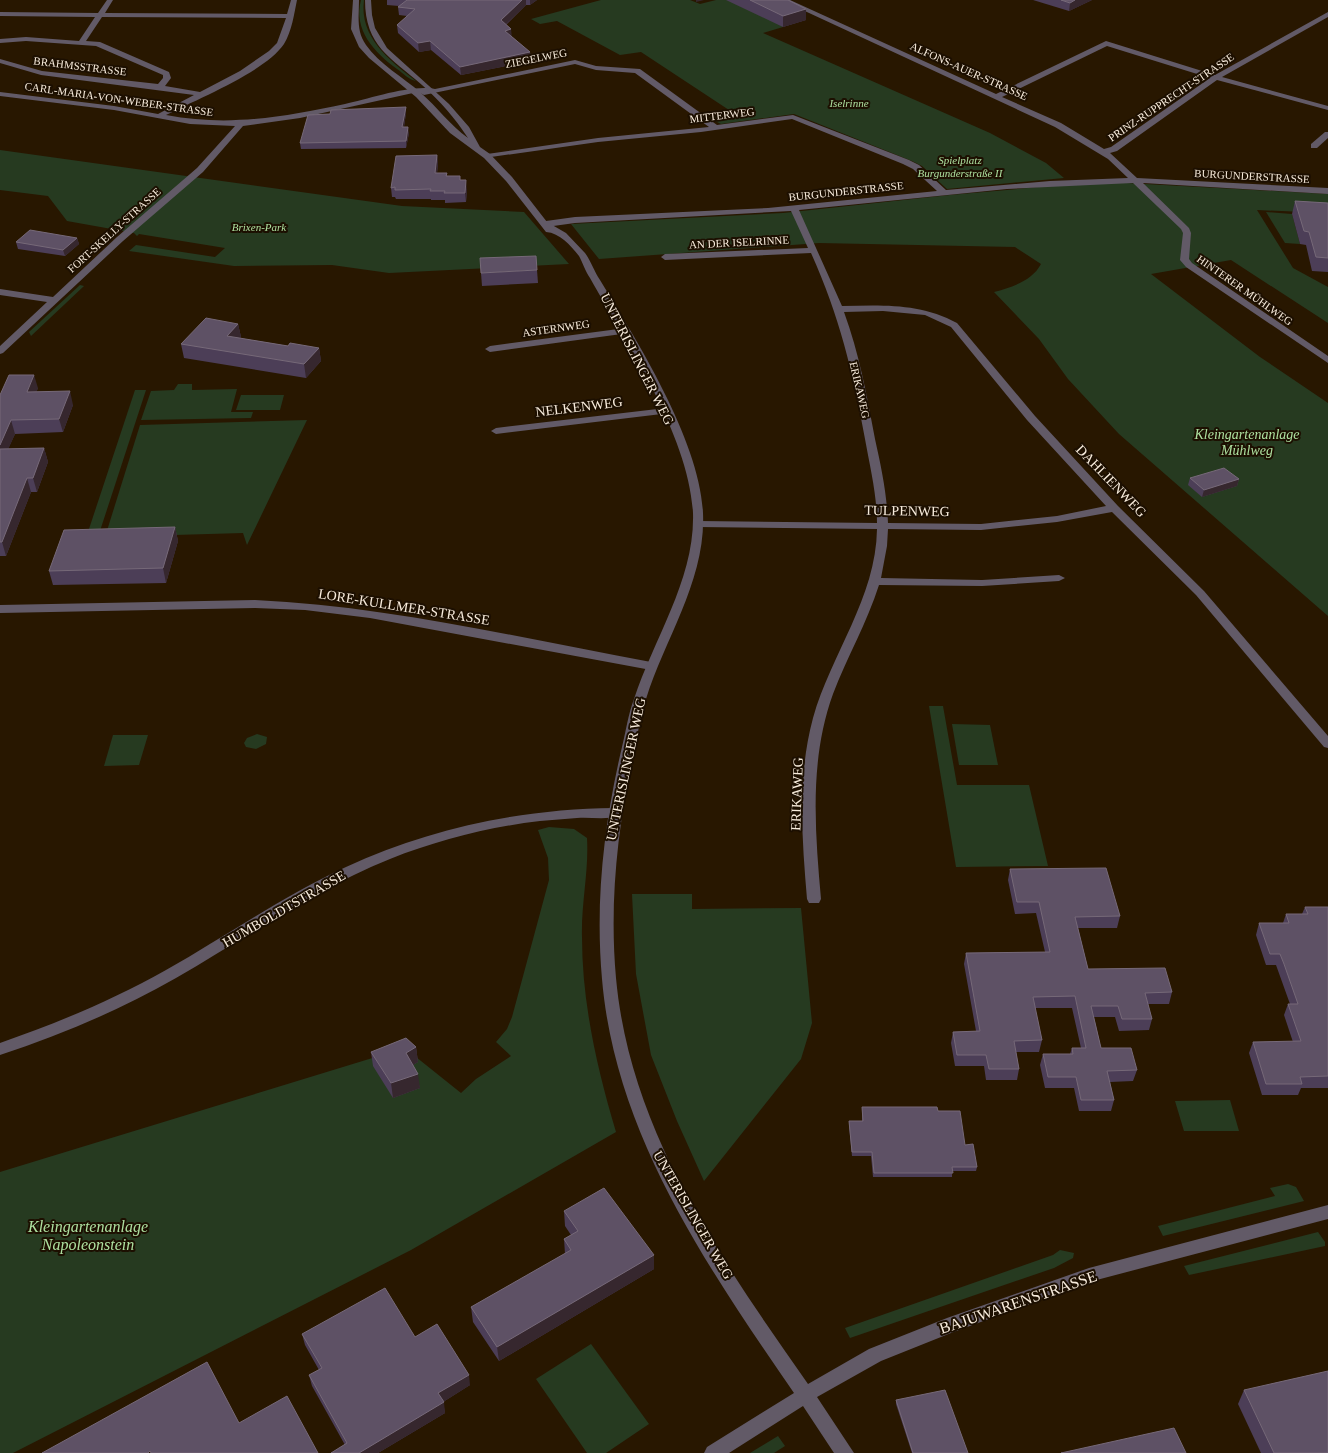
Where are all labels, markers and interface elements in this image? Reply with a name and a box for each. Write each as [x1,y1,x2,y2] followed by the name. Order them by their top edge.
[908,40,1030,102] street label: ALFONS-AUER-STRASSE
[504,46,568,70] street label: ZIEGELWEG
[1106,50,1236,144] street label: PRINZ-RUPPRECHT-STRASSE
[33,54,127,78] street label: BRAHMSSTRASSE
[24,80,214,118] street label: CARL-MARIA-VON-WEBER-STRASSE
[828,97,869,109] park label: Iselrinne
[689,105,755,125] street label: MITTERWEG
[918,154,1004,179] park label: Spielplatz Burgunderstraße II
[1194,167,1310,185] street label: BURGUNDERSTRASSE
[788,179,904,203] street label: BURGUNDERSTRASSE
[65,185,163,275] street label: FORT-SKELLY-STRASSE
[232,221,287,233] park label: Brixen-Park
[689,233,790,251] street label: AN DER ISELRINNE
[1195,252,1295,328] street label: HINTERER MÜHLWEG
[597,291,677,427] street label: UNTERISLINGER WEG
[522,317,590,339] street label: ASTERNWEG
[848,361,872,420] street label: ERIKAWEG
[534,394,624,420] street label: NELKENWEG
[1194,427,1300,458] park label: Kleingartenanlage Mühlweg
[1073,442,1149,520] street label: DAHLIENWEG
[864,503,950,519] street label: TULPENWEG
[317,586,491,628] street label: LORE-KULLMER-STRASSE
[604,696,648,842] street label: UNTERISLINGER WEG
[788,757,806,831] street label: ERIKAWEG
[220,868,348,950] street label: HUMBOLDTSTRASSE
[650,1148,736,1282] street label: UNTERISLINGER WEG
[27,1218,148,1254] park label: Kleingartenanlage Napoleonstein
[937,1267,1099,1337] street label: BAJUWARENSTRASSE

